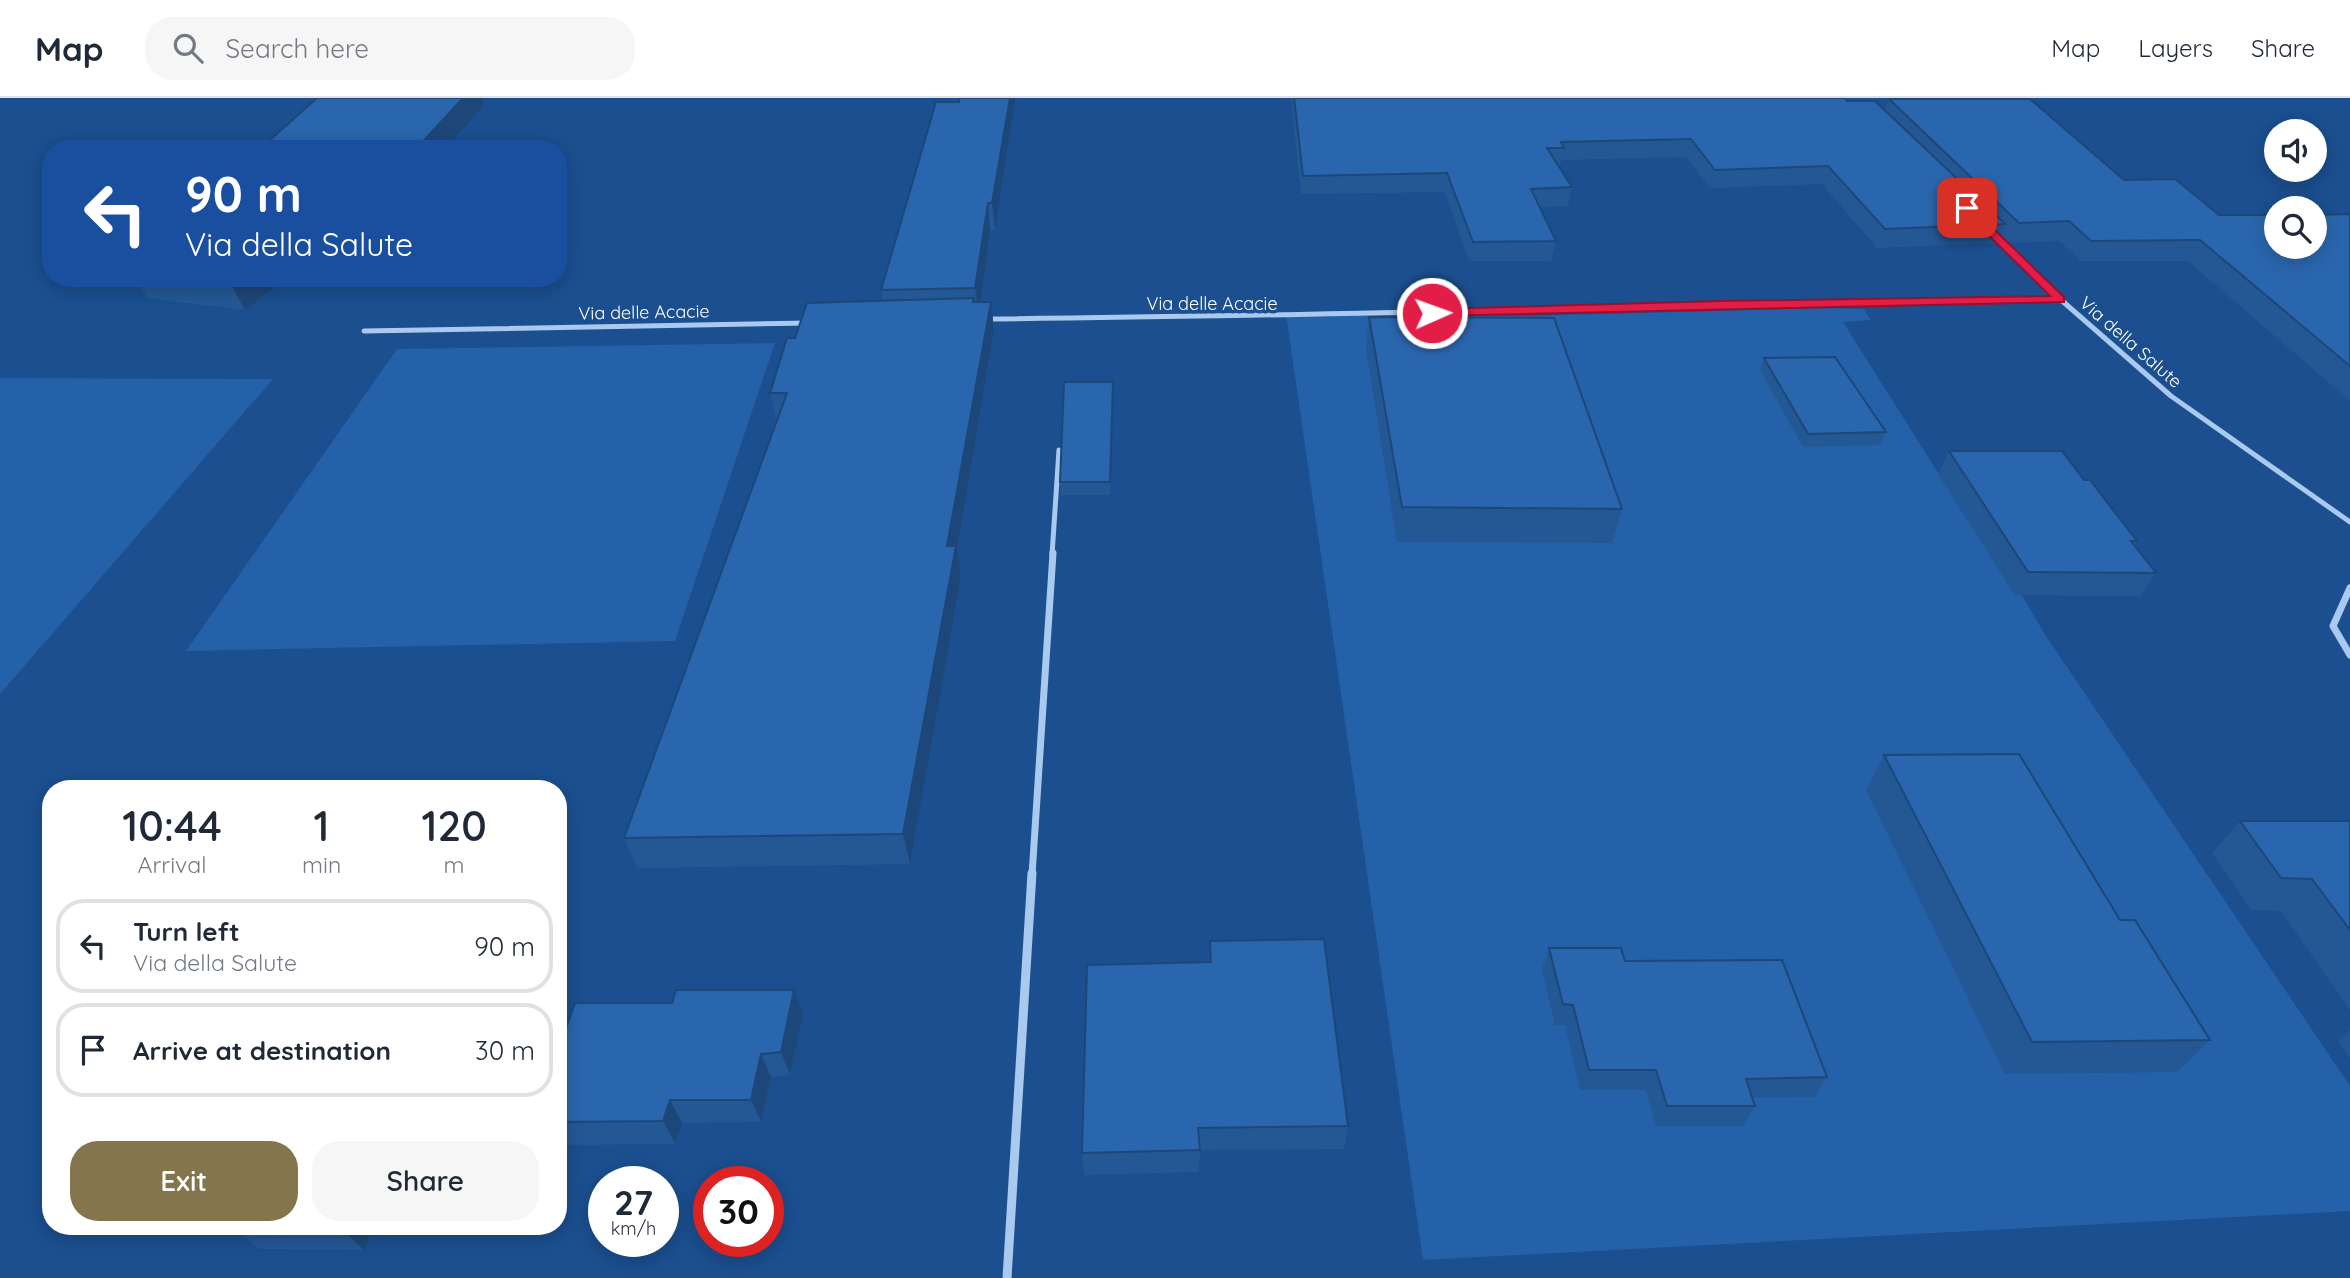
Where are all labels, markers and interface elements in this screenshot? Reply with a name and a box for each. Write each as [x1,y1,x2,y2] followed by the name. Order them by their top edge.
[145,17,635,80] search box
[35,28,103,69] text: Map
[169,29,207,67] icon: search
[225,32,369,65] text: Search here
[2051,33,2100,63] text: Map
[2138,33,2213,63] text: Layers
[2251,33,2315,63] text: Share
[2264,119,2327,259] map controls
[2264,119,2327,182] button: sound
[185,163,302,224] text: 90 m
[70,168,161,259] icon: left
[1937,178,1997,238] pin
[1948,189,1986,227] icon: arrive
[2264,196,2327,259] button: search
[185,224,413,264] text: Via della Salute
[1395,276,1469,350] position arrow
[2075,291,2187,393] street label: Via della Salute
[1146,292,1278,315] street label: Via delle Acacie
[578,299,710,325] street label: Via delle Acacie
[122,799,222,852] text: 10:44
[314,799,330,852] text: 1
[421,799,487,852] text: 120
[138,850,206,879] text: Arrival
[302,850,341,879] text: min
[444,850,465,879] text: m
[133,915,240,948] text: Turn left
[74,927,112,965] icon: left
[474,930,535,963] text: 90 m
[133,948,297,977] text: Via della Salute
[74,1031,112,1069] icon: arrive
[133,1034,391,1067] text: Arrive at destination
[475,1034,535,1067] text: 30 m
[70,1141,298,1221] button: Exit
[312,1141,539,1221] button: Share
[693,1166,784,1257] speed limit sign: 30
[614,1180,653,1224] text: 27
[611,1217,656,1240] text: km/h

